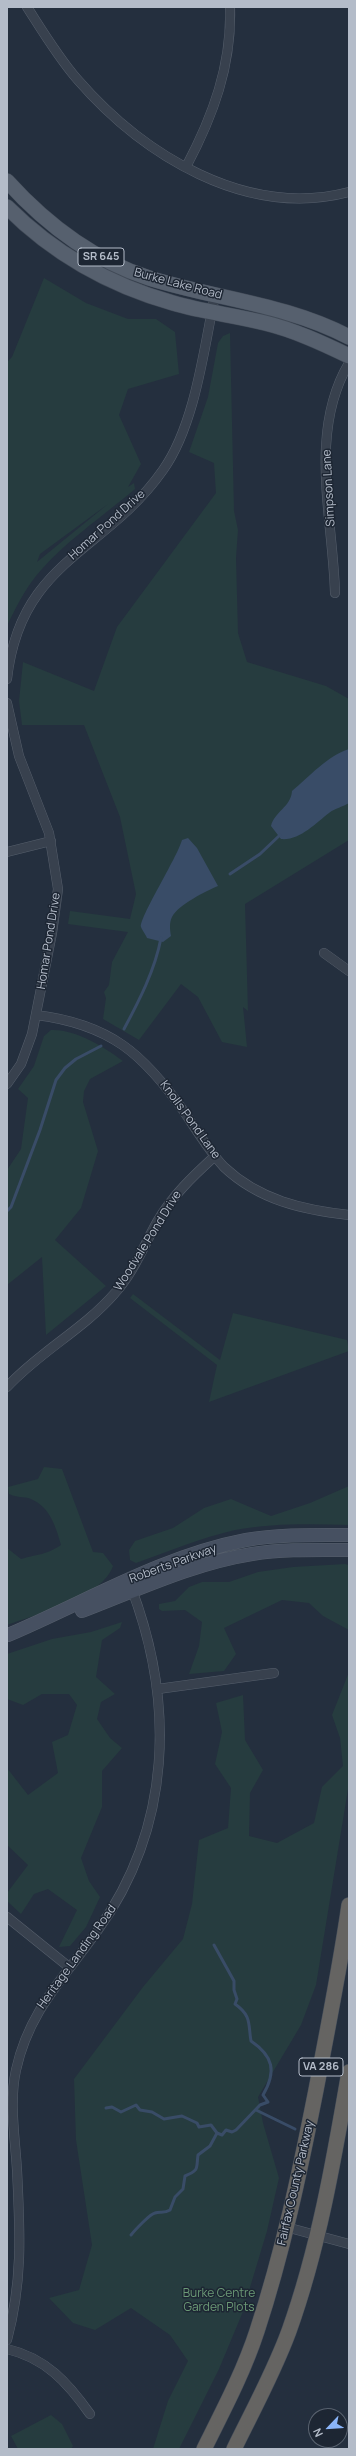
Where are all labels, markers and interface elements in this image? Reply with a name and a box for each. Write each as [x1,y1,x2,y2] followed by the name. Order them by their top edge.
[78,248,124,266] road number: SR 645
[132,265,224,303] street label: Burke Lake Road
[320,449,338,527] street label: Simpson Lane
[66,487,148,563] street label: Homar Pond Drive
[34,892,64,990] street label: Homar Pond Drive
[157,1078,223,1162] street label: Knolls Pond Lane
[111,1188,185,1294] street label: Woodvale Pond Drive
[127,1541,219,1587] street label: Roberts Parkway
[34,1902,120,2012] street label: Heritage Landing Road
[299,2058,343,2076] road number: VA 286
[275,2119,317,2247] street label: Fairfax County Parkway
[183,2287,255,2315] park label: Burke Centre Garden Plots
[308,2408,348,2448] north arrow
[309,2426,326,2440] text: N

